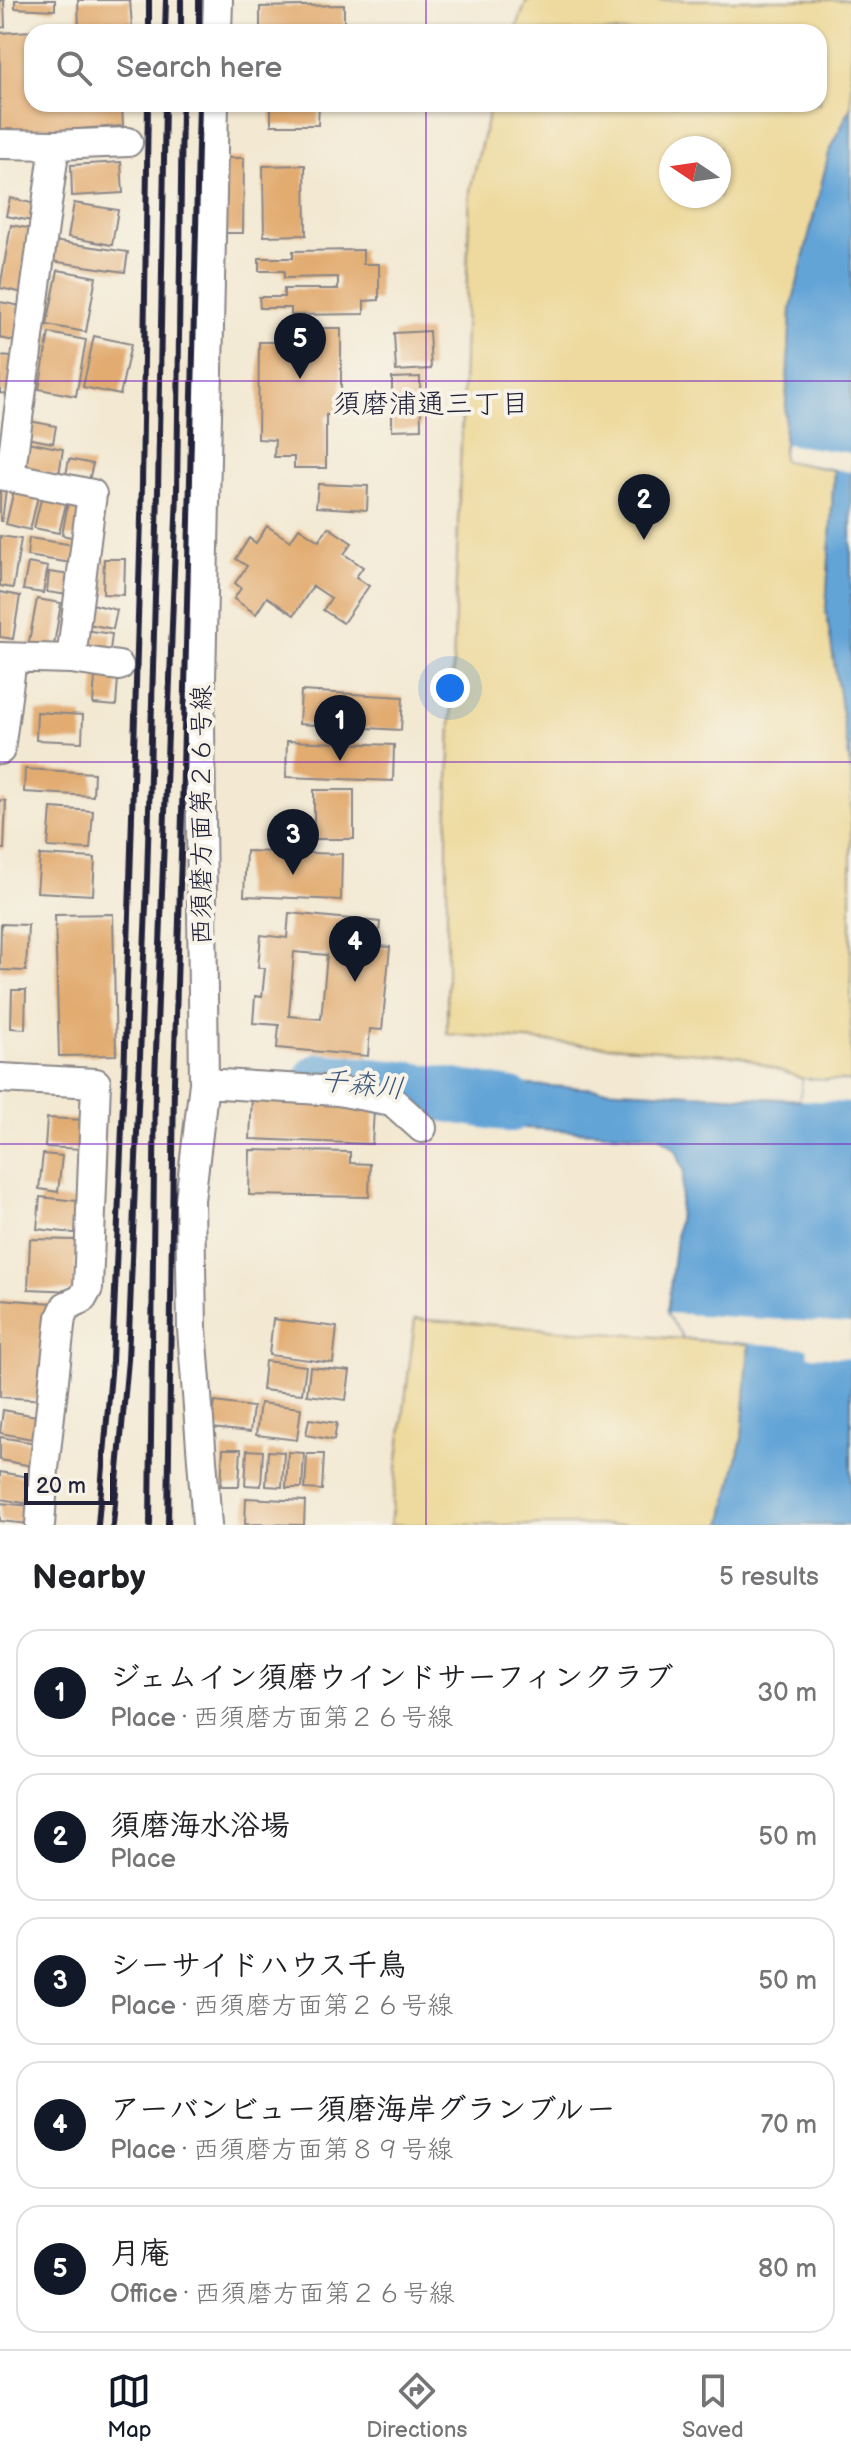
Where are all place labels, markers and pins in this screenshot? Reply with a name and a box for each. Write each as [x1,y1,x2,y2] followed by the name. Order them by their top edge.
[274,313,326,379] pin: 5
[618,474,670,540] pin: 2
[314,695,366,761] pin: 1
[267,809,319,875] pin: 3
[329,916,381,982] pin: 4

